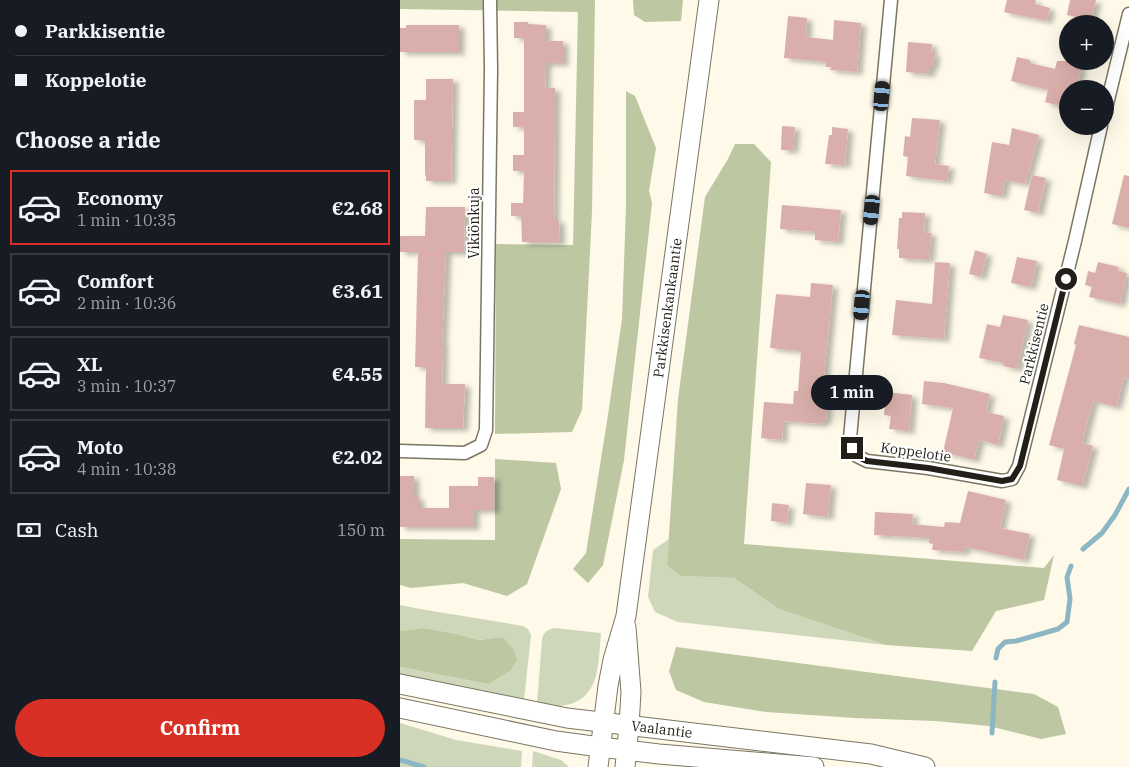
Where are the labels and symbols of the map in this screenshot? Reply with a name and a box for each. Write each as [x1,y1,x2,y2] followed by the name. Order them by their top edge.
[873,80,890,112] car
[465,187,483,259] street label: Vikiönkuja
[862,194,881,226] car
[649,237,686,379] street label: Parkkisenkankaantie
[1055,268,1077,290] route start
[853,289,870,321] car
[1015,301,1053,387] street label: Parkkisentie
[811,376,893,410] callout: 1 min
[841,437,863,459] route end
[879,438,953,466] street label: Koppelotie
[630,717,693,742] street label: Vaalantie

